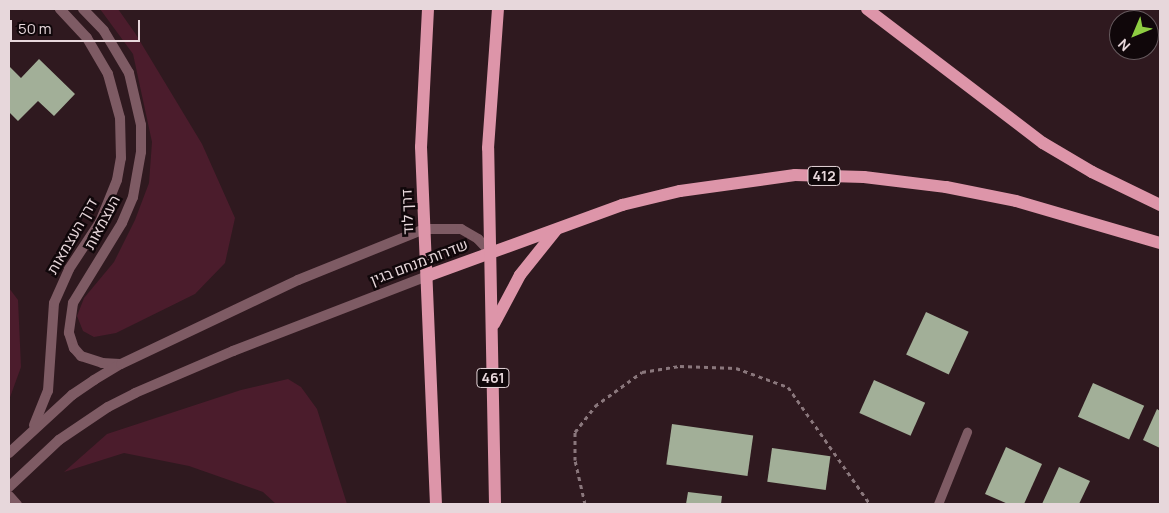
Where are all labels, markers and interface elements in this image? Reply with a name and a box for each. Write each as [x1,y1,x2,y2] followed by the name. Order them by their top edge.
[12,10,142,42] scale bar
[1109,10,1159,60] north arrow
[18,18,52,39] text: 50 m
[1113,35,1134,56] text: N
[806,165,842,188] road number: 412
[397,189,417,235] street label: דרך לוד
[80,192,124,252] street label: העצמאות
[43,195,101,277] street label: דרך העצמאות
[368,235,470,289] street label: שדרות מנחם בגין
[476,366,510,389] road number: 461

